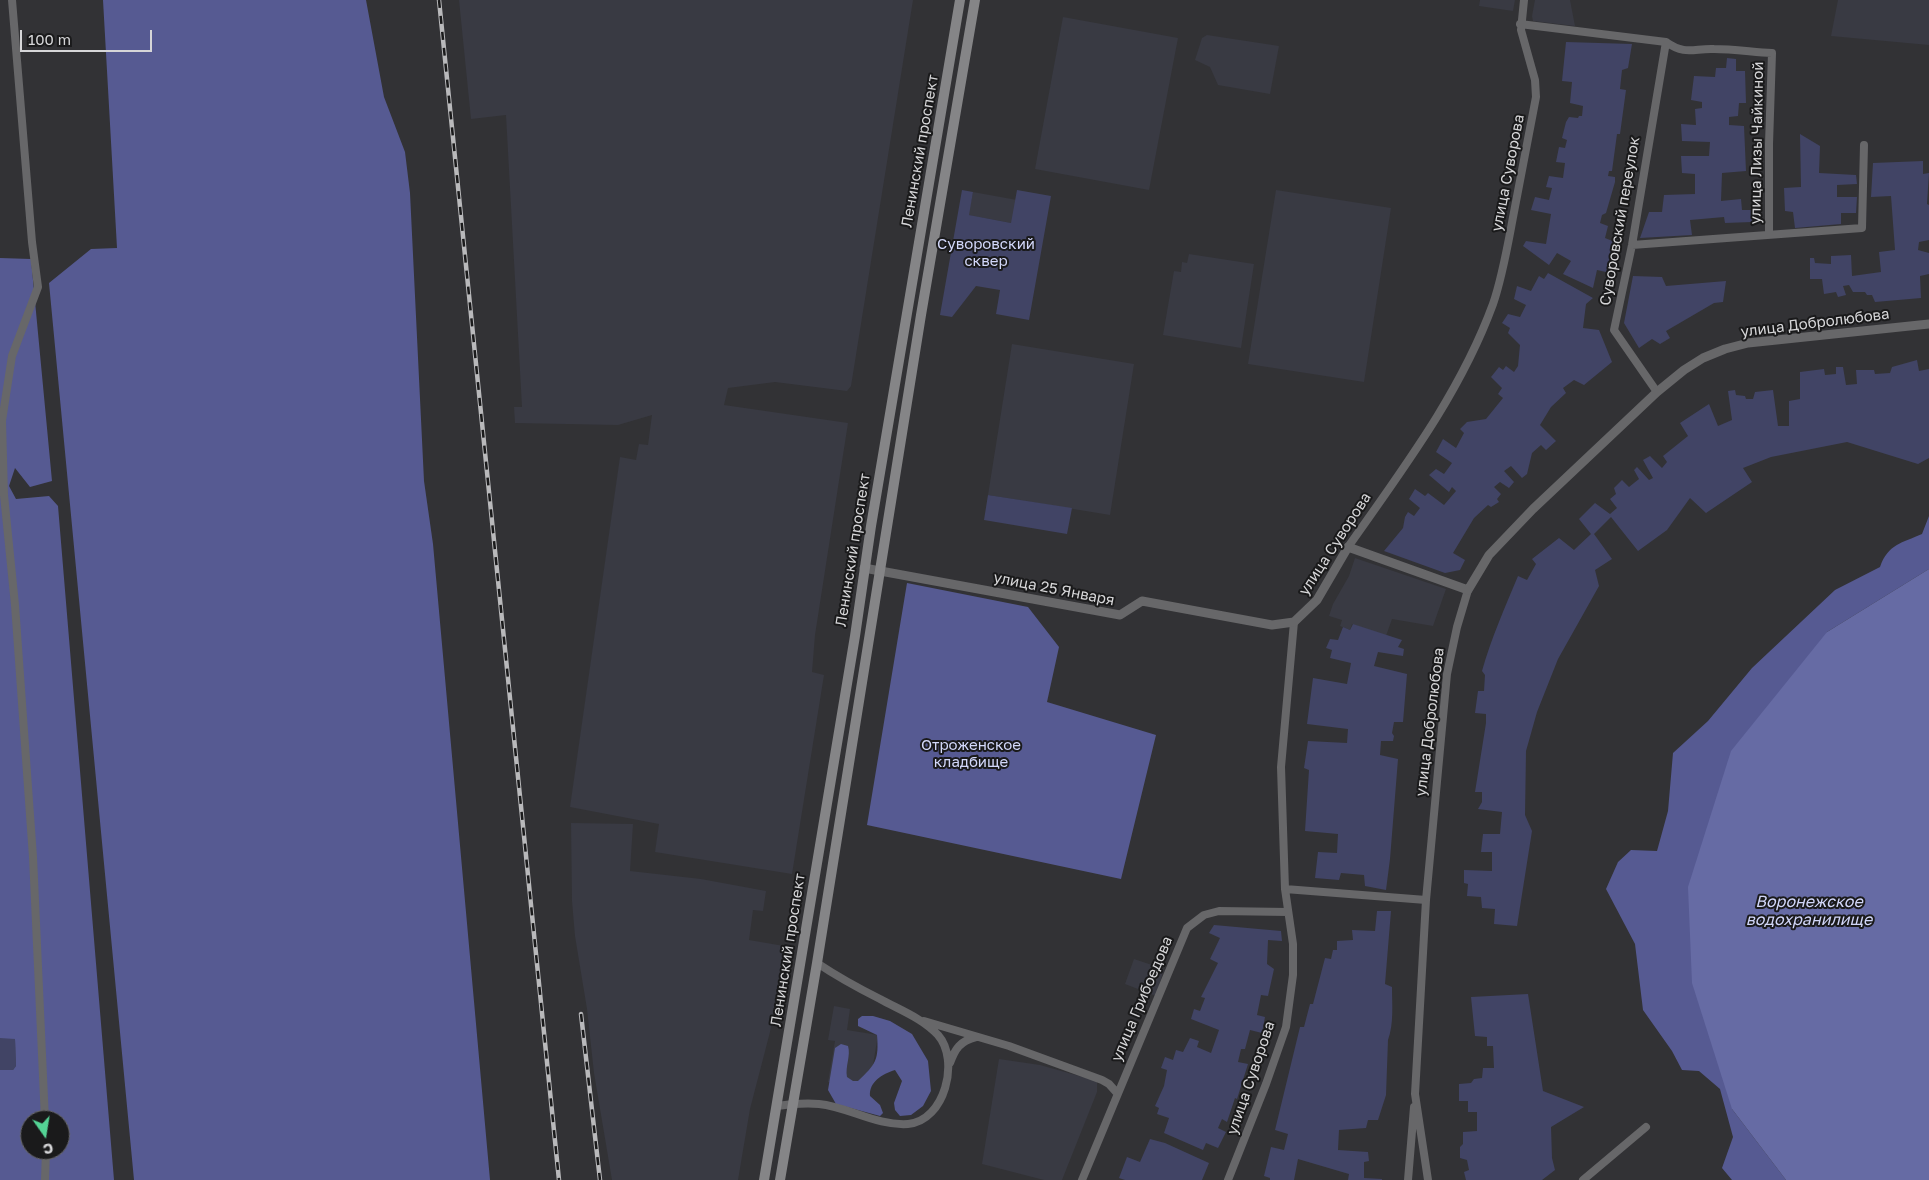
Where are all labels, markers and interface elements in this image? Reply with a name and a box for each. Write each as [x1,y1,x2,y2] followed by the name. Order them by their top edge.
[22,20,155,52] scale bar
[28,30,71,48] text: 100 m
[1747,61,1767,225] street label: улица Лизы Чайкиной
[898,73,942,229] street label: Ленинский проспект
[1488,113,1528,233] street label: улица Суворова
[1596,135,1644,307] street label: Суворовский переулок
[937,235,1035,270] park label: Суворовский сквер
[1740,305,1890,341] street label: улица Добролюбова
[832,472,874,628] street label: Ленинский проспект
[1295,489,1375,599] street label: улица Суворова
[992,568,1116,610] street label: улица 25 Января
[1412,647,1448,797] street label: улица Добролюбова
[921,736,1021,771] park label: Отроженское кладбище
[767,872,809,1028] street label: Ленинский проспект
[1746,892,1872,930] water label: Воронежское водохранилище
[1107,934,1177,1064] street label: улица Грибоедова
[1223,1019,1279,1137] street label: улица Суворова
[20,1110,70,1160] north arrow
[42,1140,55,1159] text: С

